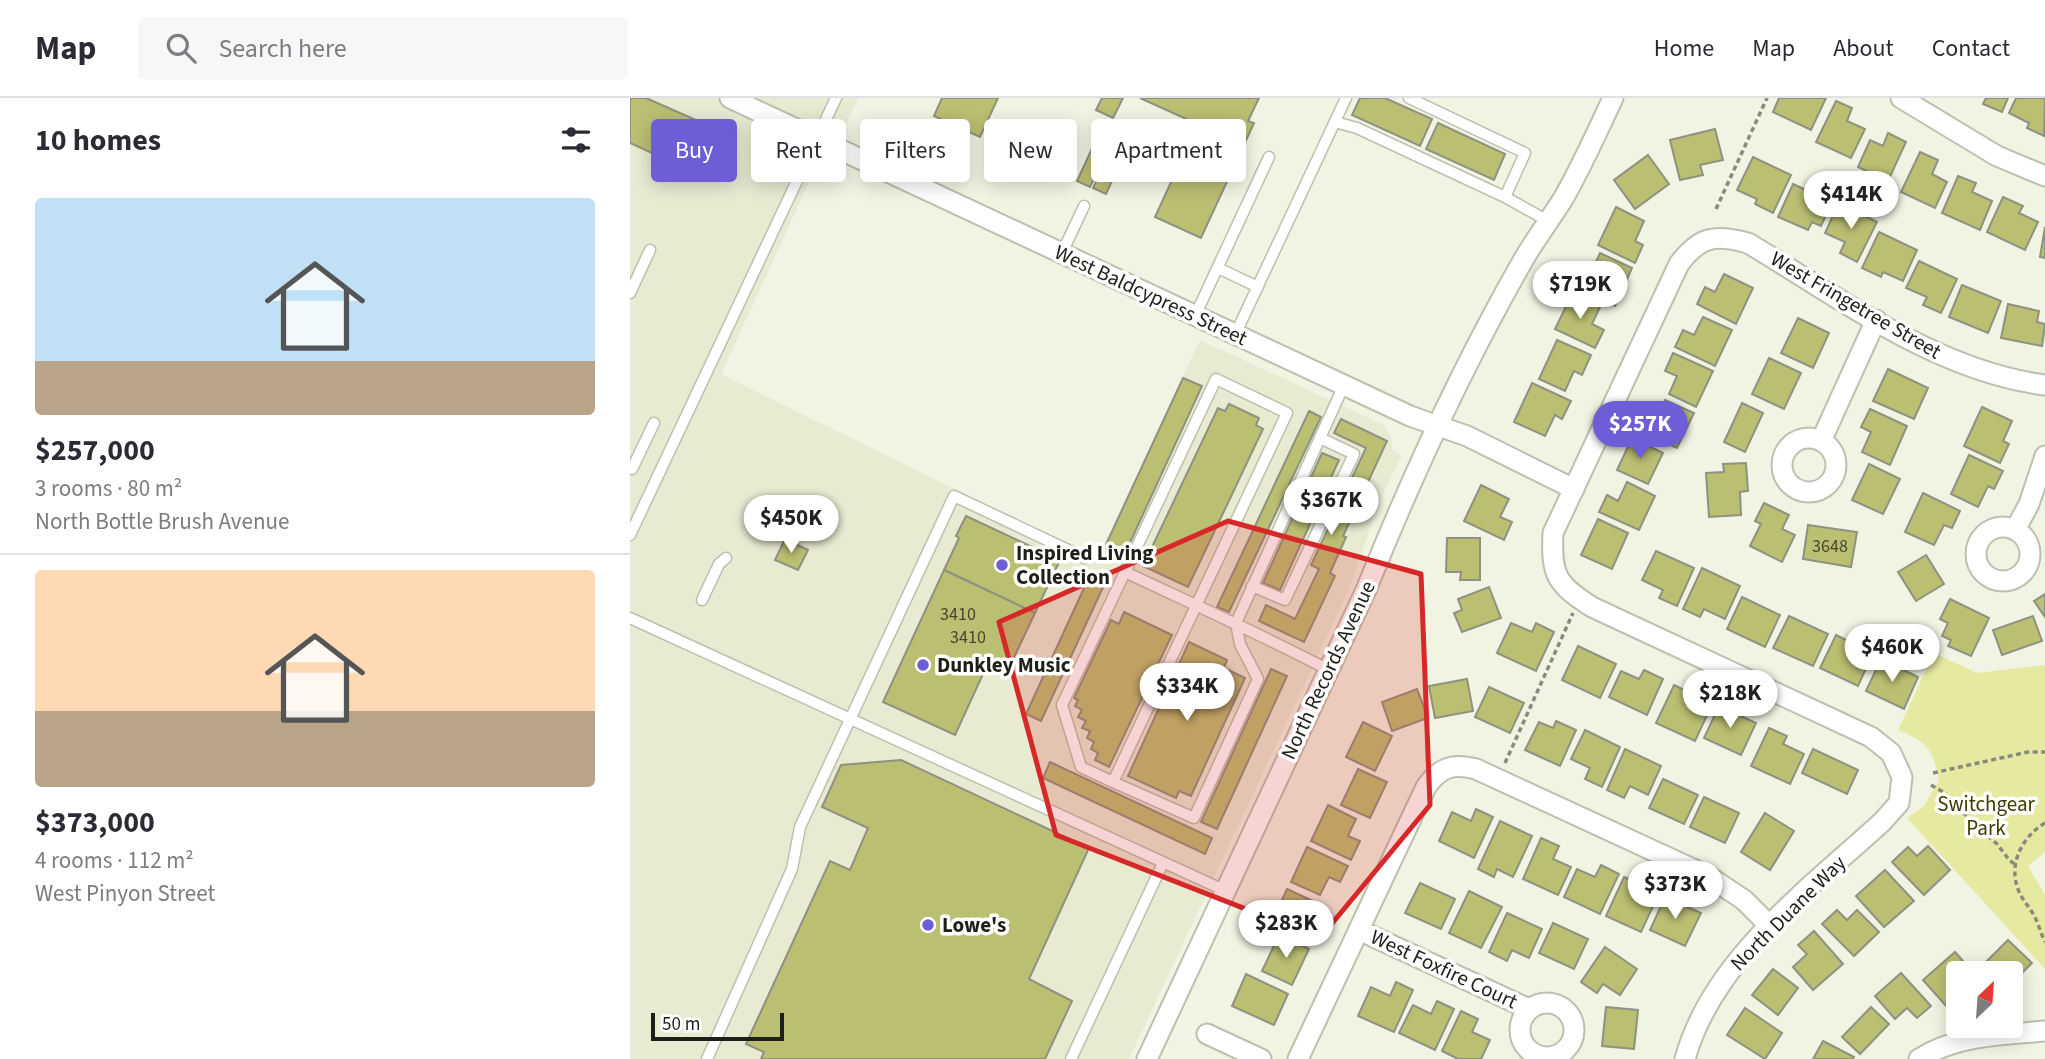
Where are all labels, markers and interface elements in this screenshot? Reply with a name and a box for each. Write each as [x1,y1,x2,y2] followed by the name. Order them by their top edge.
[138,17,628,80] search box
[35,25,96,72] text: Map
[162,29,200,67] icon: search
[218,30,347,67] text: Search here
[1654,31,1714,66] text: Home
[1752,31,1795,66] text: Map
[1833,31,1894,66] text: About
[1932,31,2010,66] text: Contact
[35,119,161,162] text: 10 homes
[651,119,737,182] chip: Buy
[751,119,846,182] chip: Rent
[860,119,970,182] chip: Filters
[984,119,1077,182] chip: New
[1091,119,1246,182] chip: Apartment
[557,121,595,159] icon: filters
[1802,172,1900,231] pin: $414K
[1820,177,1882,210] text: $414K
[1050,237,1252,353] street label: West Baldcypress Street
[252,243,378,369] icon: home
[1765,244,1947,366] street label: West Fringetree Street
[1531,262,1629,321] pin: $719K
[1549,267,1611,300] text: $719K
[1591,402,1689,461] pin: $257K
[1609,407,1671,440] text: $257K
[35,429,155,472] text: $257,000
[35,472,182,505] text: 3 rooms · 80 m²
[1282,478,1380,537] pin: $367K
[1300,483,1362,516] text: $367K
[742,496,840,555] pin: $450K
[760,501,822,534] text: $450K
[35,505,289,538] text: North Bottle Brush Avenue
[1812,534,1848,559] house number: 3648
[1016,538,1153,592] place label: Inspired Living Collection
[994,557,1010,573] marker: Inspired Living Collection
[1273,576,1383,764] street label: North Records Avenue
[940,602,976,627] house number: 3410
[252,615,378,741] icon: home
[1843,624,1941,684] pin: $460K
[950,625,986,650] house number: 3410
[1861,630,1923,663] text: $460K
[937,650,1071,680] place label: Dunkley Music
[915,657,931,673] marker: Dunkley Music
[1138,664,1236,723] pin: $334K
[1156,669,1218,702] text: $334K
[1681,670,1779,730] pin: $218K
[1699,676,1761,709] text: $218K
[1937,789,2035,843] park label: Switchgear Park
[35,801,155,844] text: $373,000
[35,844,194,877] text: 4 rooms · 112 m²
[1723,848,1853,978] street label: North Duane Way
[1626,862,1724,921] pin: $373K
[1644,867,1706,900] text: $373K
[35,877,215,910] text: West Pinyon Street
[1237,900,1335,960] pin: $283K
[1255,906,1317,939] text: $283K
[942,910,1006,940] place label: Lowe's
[920,917,936,933] marker: Lowe's
[1365,922,1523,1016] street label: West Foxfire Court
[1946,961,2023,1038] north arrow
[1946,961,2023,1038] map controls
[651,1010,784,1042] scale bar
[662,1011,700,1038] text: 50 m

